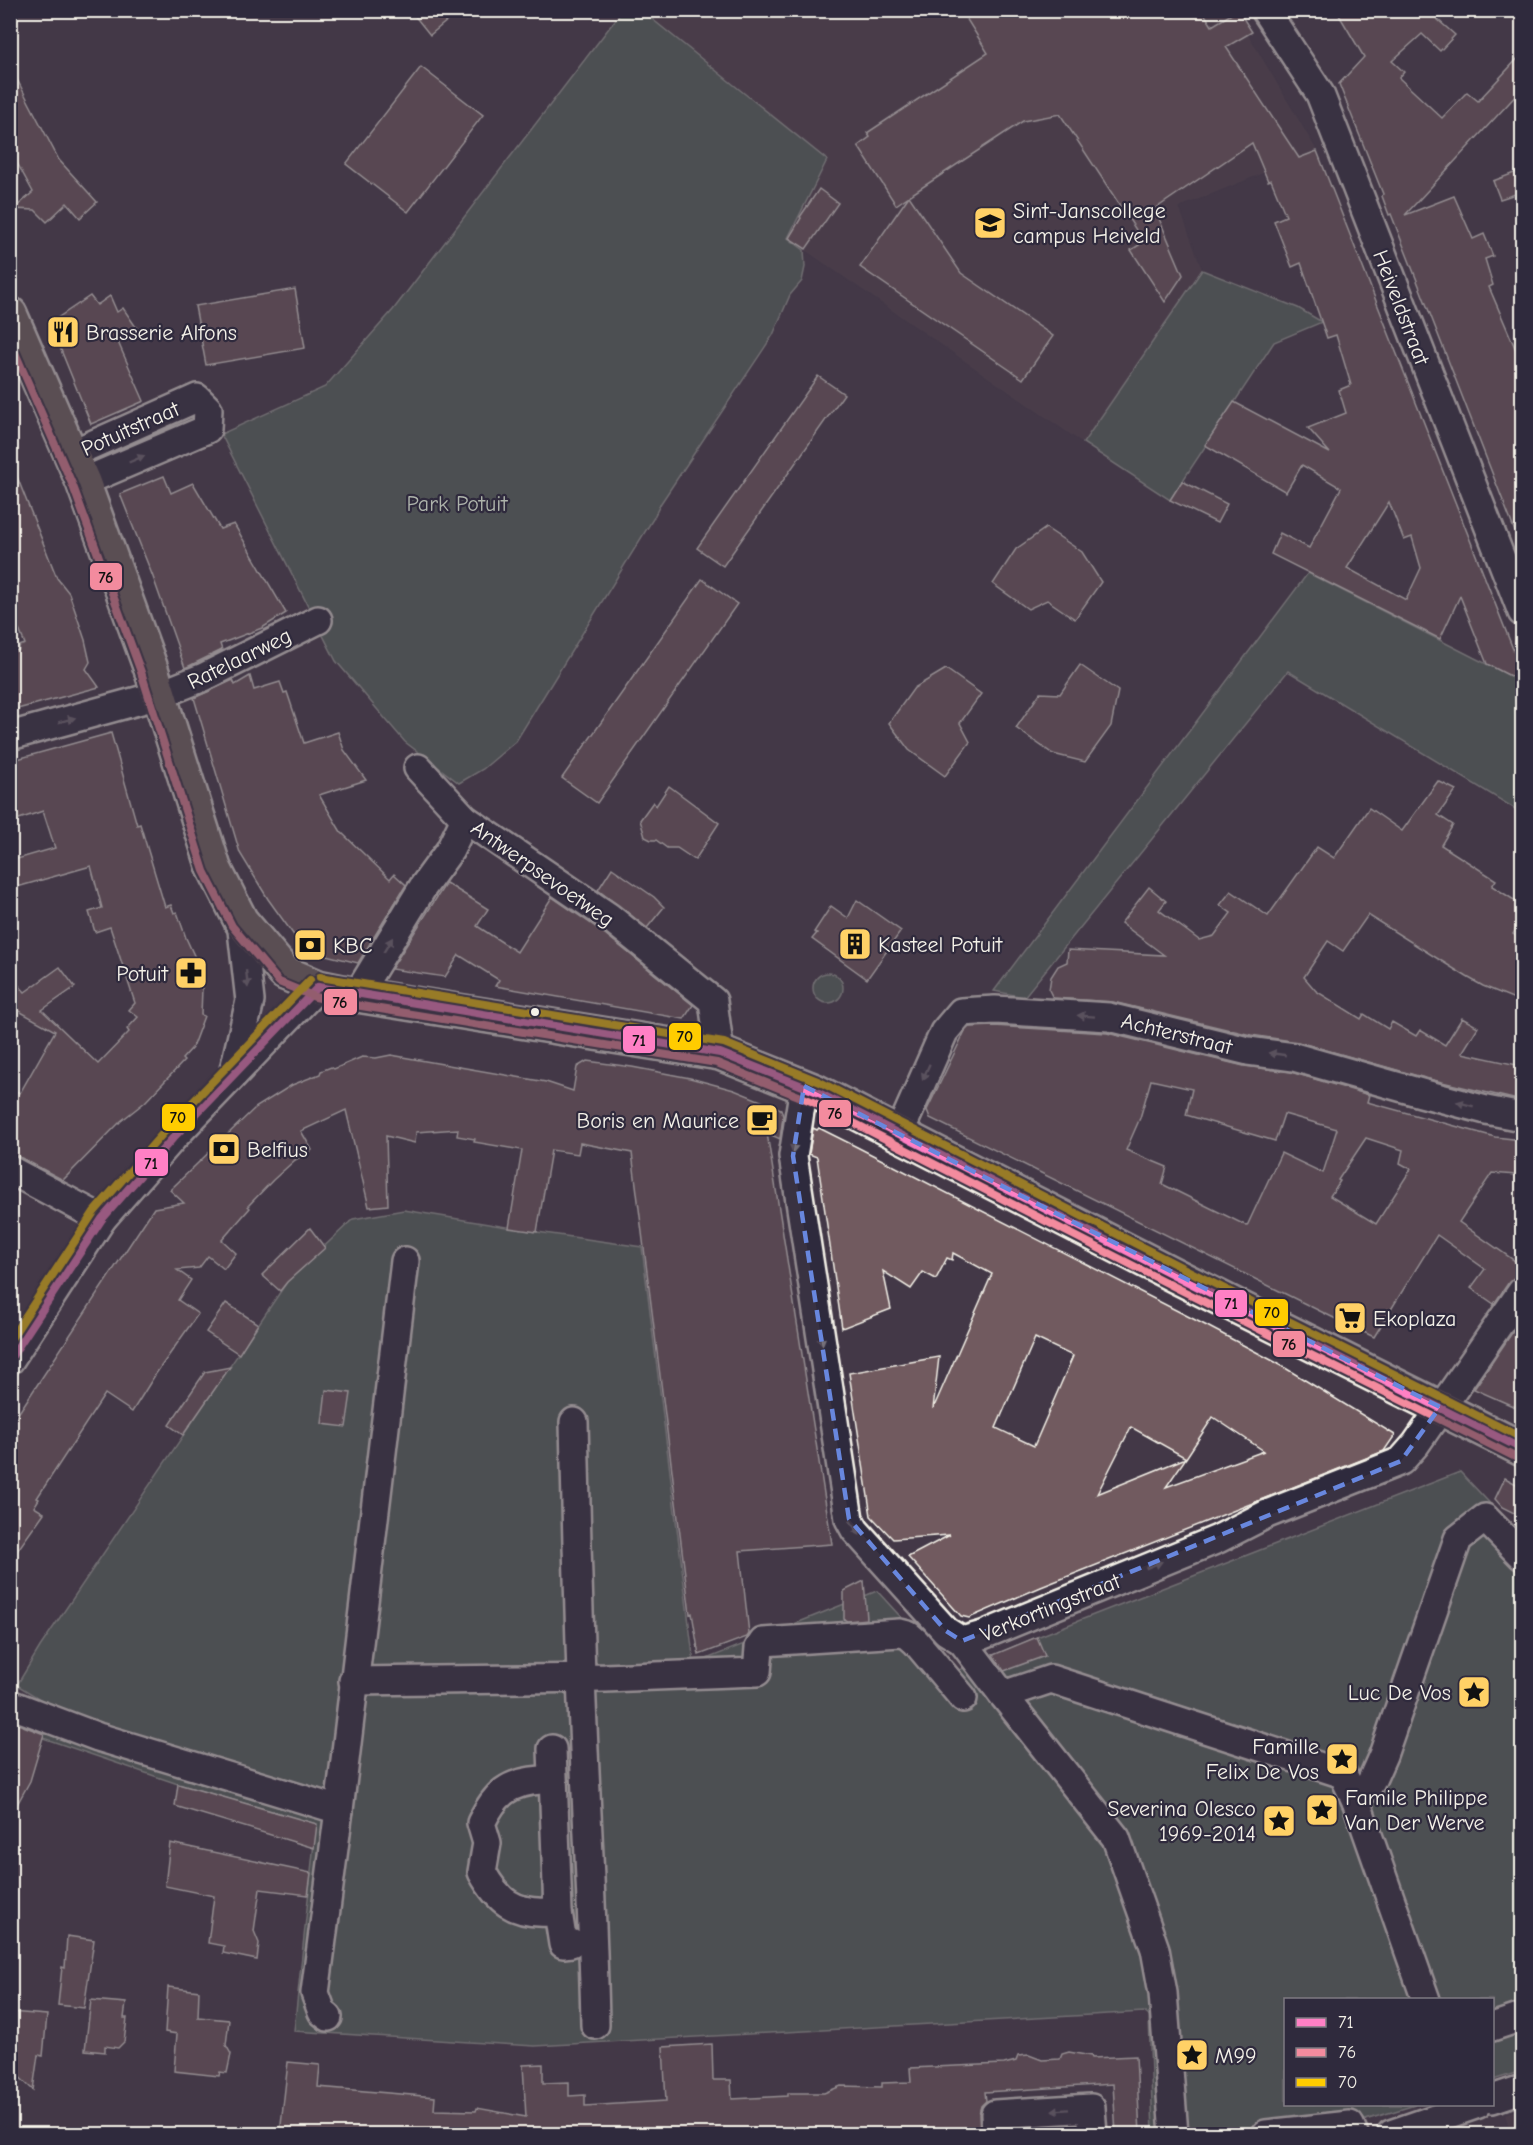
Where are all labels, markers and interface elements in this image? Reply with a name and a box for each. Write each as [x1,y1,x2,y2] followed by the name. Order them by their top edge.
[1013,198,1166,249] place label: Sint-Janscollege campus Heiveld
[972,205,1008,241] school or university icon: Sint-Janscollege campus Heiveld
[1367,246,1435,369] street label: Heiveldstraat
[45,314,81,350] restaurant icon: Brasserie Alfons
[86,320,237,346] place label: Brasserie Alfons
[77,396,184,462] street label: Potuitstraat
[128,454,146,463] one-way arrow
[406,491,508,517] park label: Park Potuit
[89,562,123,591] line badge: 76
[99,569,113,587] text: 76
[183,623,296,695] street label: Ratelaarweg
[58,715,76,724] one-way arrow
[466,815,619,933] street label: Antwerpsevoetweg
[837,926,873,962] building icon: Kasteel Potuit
[292,927,328,963] bank icon: KBC
[878,932,1003,958] place label: Kasteel Potuit
[333,933,372,959] place label: KBC
[382,937,393,953] one-way arrow
[173,955,209,991] pharmacy icon: Potuit
[116,961,169,987] place label: Potuit
[242,969,252,988] one-way arrow
[323,988,358,1016] line badge: 76
[333,994,347,1012] text: 76
[529,1006,541,1018] unlabelled marker
[1119,1008,1236,1060] street label: Achterstraat
[1077,1011,1096,1020] one-way arrow
[668,1022,702,1051] line badge: 70
[622,1025,656,1054] line badge: 71
[677,1028,693,1046] text: 70
[632,1032,646,1050] text: 71
[1267,1050,1286,1059] one-way arrow
[922,1063,931,1080] one-way arrow
[818,1099,852,1128] line badge: 76
[1456,1099,1474,1109] one-way arrow
[744,1102,780,1138] cafe icon: Boris en Maurice
[161,1103,196,1132] line badge: 70
[828,1105,842,1123] text: 76
[577,1108,739,1134] place label: Boris en Maurice
[170,1109,186,1127] text: 70
[206,1131,242,1167] bank icon: Belfius
[790,1135,799,1154] one-way arrow
[247,1137,308,1163] place label: Belfius
[134,1148,169,1177] line badge: 71
[144,1155,158,1173] text: 71
[1214,1289,1248,1318] line badge: 71
[1224,1295,1238,1313] text: 71
[1254,1298,1289,1327] line badge: 70
[1332,1300,1368,1336] supermarket icon: Ekoplaza
[1264,1304,1280,1322] text: 70
[1373,1306,1456,1332] place label: Ekoplaza
[817,1328,826,1347] one-way arrow
[1272,1330,1306,1358] line badge: 76
[1282,1336,1296,1354] text: 76
[849,1519,861,1535] one-way arrow
[1145,1560,1163,1569] one-way arrow
[977,1568,1125,1648] street label: Verkortingstraat
[1456,1674,1492,1710] place icon: Luc De Vos
[1348,1680,1451,1706] place label: Luc De Vos
[1206,1734,1319,1785] place label: Famille Felix De Vos
[1324,1741,1360,1777] place icon: Famille Felix De Vos
[1345,1785,1487,1836] place label: Famile Philippe Van Der Werve
[1304,1792,1340,1828] place icon: Famile Philippe Van Der Werve
[1107,1796,1256,1847] place label: Severina Olesco 1969-2014
[1261,1803,1297,1839] place icon: Severina Olesco 1969-2014
[1284,1998,1494,2106] legend
[1338,2012,1354,2033] text: 71
[1174,2037,1210,2073] place icon: M99
[1338,2042,1356,2063] text: 76
[1215,2043,1257,2069] place label: M99
[1338,2072,1357,2093] text: 70
[1050,2105,1069,2115] one-way arrow

